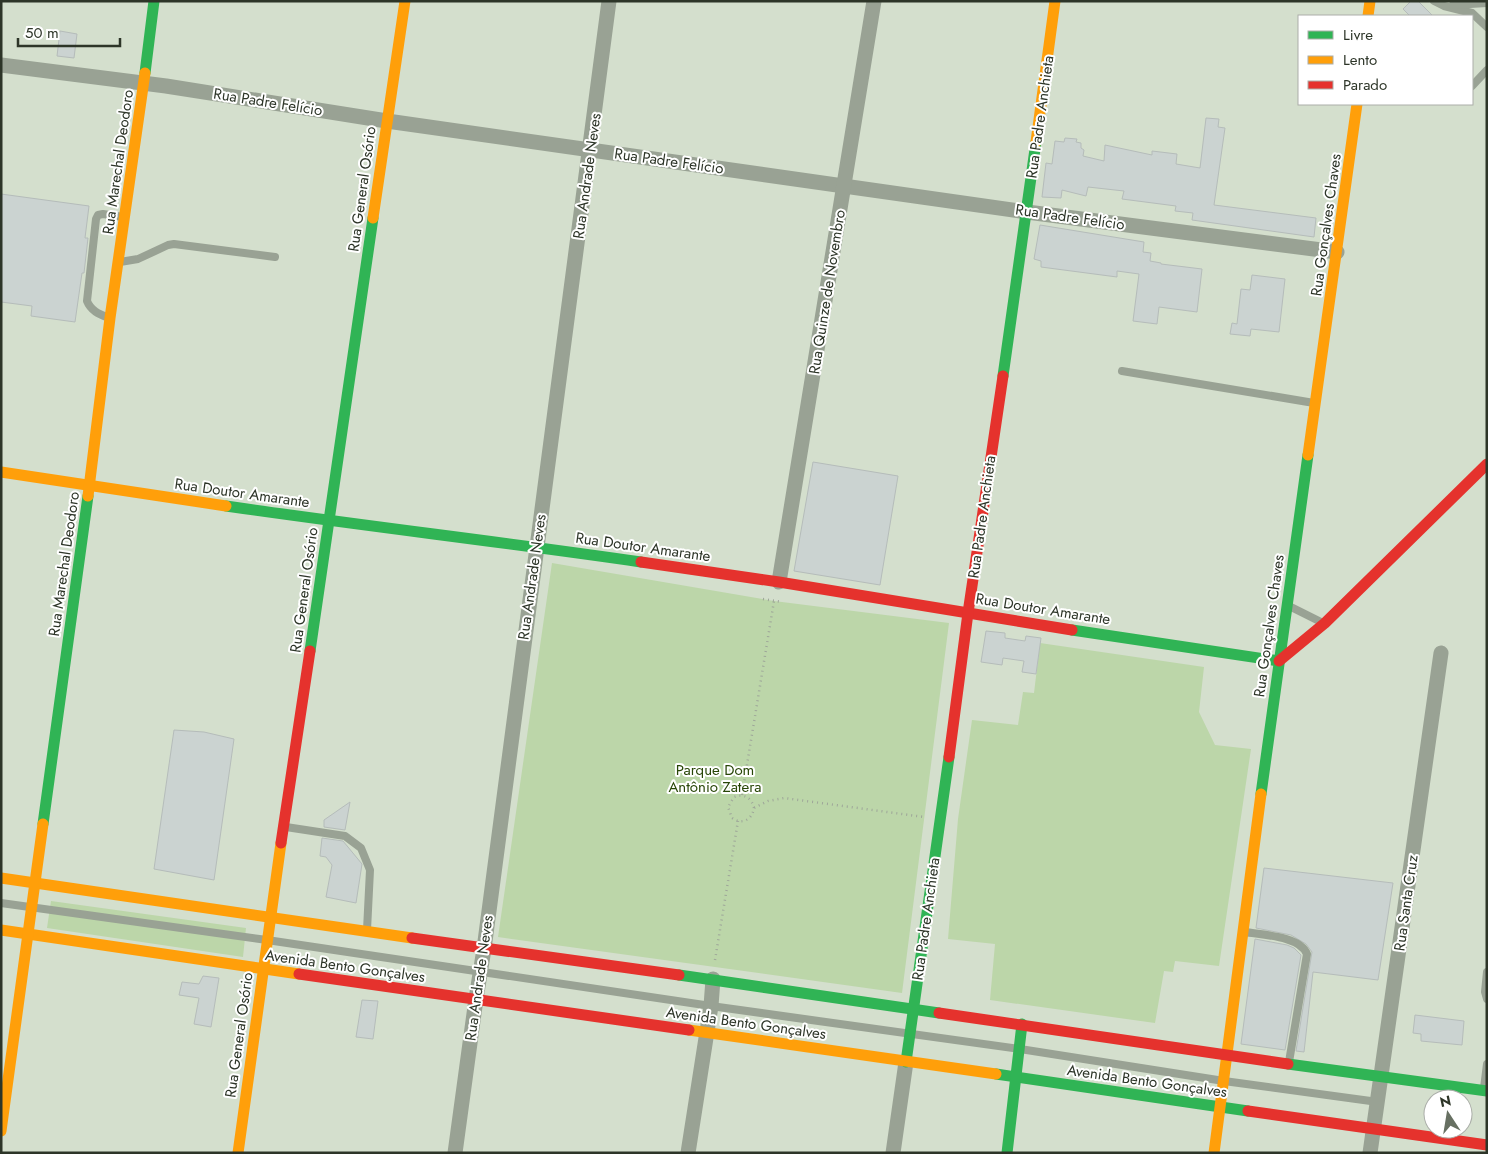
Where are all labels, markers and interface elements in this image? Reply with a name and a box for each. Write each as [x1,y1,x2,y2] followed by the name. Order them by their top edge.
[18,15,120,47] scale bar
[1298,15,1473,105] legend
[25,22,59,44] text: 50 m
[1343,24,1373,46] text: Livre
[1343,49,1377,71] text: Lento
[1020,54,1060,180] street label: Rua Padre Anchieta
[1343,74,1387,96] text: Parado
[212,83,324,121] street label: Rua Padre Felício
[97,88,139,236] street label: Rua Marechal Deodoro
[567,112,607,240] street label: Rua Andrade Neves
[342,125,382,253] street label: Rua General Osório
[613,142,725,180] street label: Rua Padre Felício
[1305,152,1347,298] street label: Rua Gonçalves Chaves
[1014,198,1126,236] street label: Rua Padre Felício
[803,208,851,376] street label: Rua Quinze de Novembro
[962,454,1002,580] street label: Rua Padre Anchieta
[173,473,311,513] street label: Rua Doutor Amarante
[43,490,85,638] street label: Rua Marechal Deodoro
[512,513,552,641] street label: Rua Andrade Neves
[284,526,324,654] street label: Rua General Osório
[574,527,712,567] street label: Rua Doutor Amarante
[1248,553,1290,699] street label: Rua Gonçalves Chaves
[974,587,1112,631] street label: Rua Doutor Amarante
[668,759,762,798] park label: Parque Dom Antônio Zatera
[1388,853,1424,952] street label: Rua Santa Cruz
[906,856,946,982] street label: Rua Padre Anchieta
[459,914,499,1042] street label: Rua Andrade Neves
[264,944,426,988] street label: Avenida Bento Gonçalves
[219,971,259,1099] street label: Rua General Osório
[665,1001,827,1045] street label: Avenida Bento Gonçalves
[1066,1059,1228,1103] street label: Avenida Bento Gonçalves
[1423,1089,1473,1139] north arrow
[1438,1090,1453,1112] text: N

